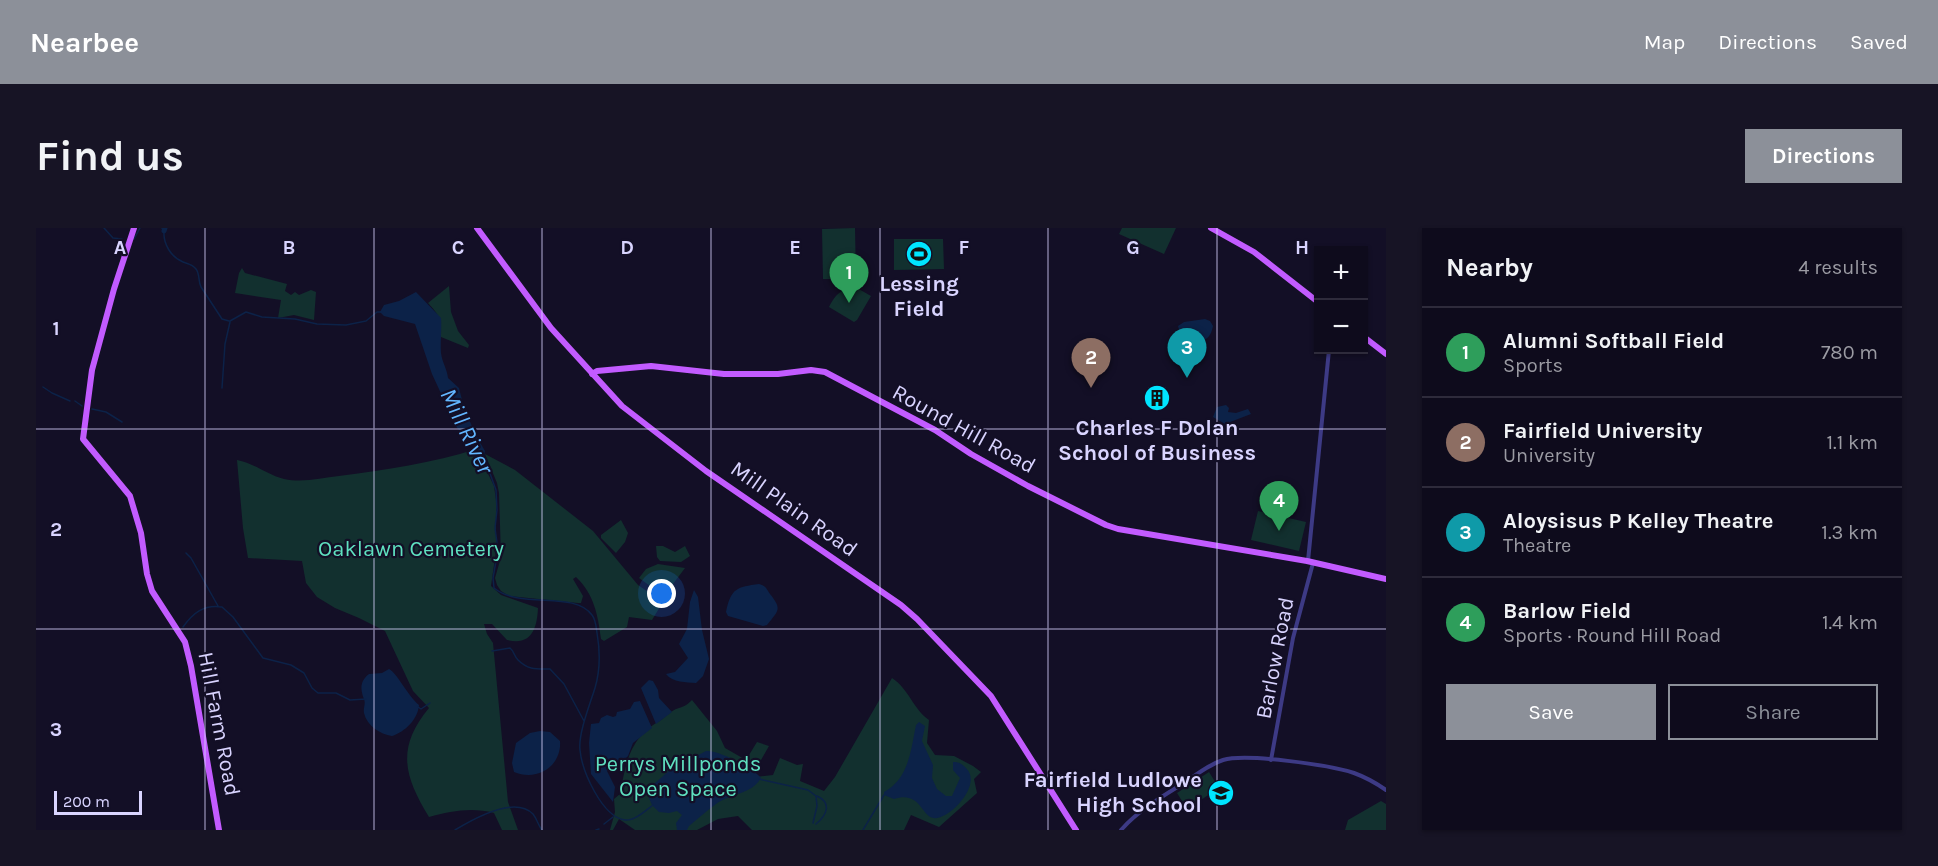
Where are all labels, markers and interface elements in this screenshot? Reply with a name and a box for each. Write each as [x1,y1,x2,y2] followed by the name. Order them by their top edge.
[30,26,139,59] text: Nearbee
[1644,30,1685,54] text: Map
[1718,30,1817,54] text: Directions
[1850,30,1908,54] text: Saved
[1745,129,1902,183] button: Directions
[36,131,184,181] text: Find us
[114,236,127,259] text: A
[283,236,295,259] text: B
[452,236,464,259] text: C
[620,236,634,259] text: D
[789,236,801,259] text: E
[959,236,970,259] text: F
[1126,236,1140,259] text: G
[1295,236,1309,259] text: H
[904,239,934,269] sports icon: Lessing Field
[1314,246,1368,354] map controls
[1314,246,1368,300] button: +
[1446,252,1533,283] text: Nearby
[830,254,868,303] pin: 1
[1798,256,1878,279] text: 4 results
[879,271,959,322] place label: Lessing Field
[1314,300,1368,354] button: −
[52,317,60,340] text: 1
[1168,328,1206,378] pin: 3
[1503,328,1724,354] text: Alumni Softball Field
[1072,338,1110,388] pin: 2
[1462,341,1469,364] text: 1
[1821,341,1878,364] text: 780 m
[1503,354,1563,377] text: Sports
[888,379,1040,479] street label: Round Hill Road
[1142,383,1172,413] building icon: Charles F Dolan School of Business
[434,384,500,479] water label: Mill River
[1058,415,1256,466] place label: Charles F Dolan School of Business
[1503,418,1702,444] text: Fairfield University
[1459,431,1472,454] text: 2
[1826,431,1878,454] text: 1.1 km
[1503,444,1595,467] text: University
[726,456,862,562] street label: Mill Plain Road
[1260,482,1298,531] pin: 4
[1503,508,1773,534] text: Aloysisus P Kelley Theatre
[50,518,62,541] text: 2
[1459,521,1472,544] text: 3
[1821,521,1878,544] text: 1.3 km
[1503,534,1571,557] text: Theatre
[318,536,504,562] park label: Oaklawn Cemetery
[647,579,676,608] your location
[1250,595,1300,721] street label: Barlow Road
[1503,598,1631,624] text: Barlow Field
[1460,611,1471,634] text: 4
[1822,611,1878,634] text: 1.4 km
[1503,624,1721,647] text: Sports · Round Hill Road
[192,650,246,798] street label: Hill Farm Road
[1446,684,1656,740] button: Save
[1668,684,1878,740] button: Share
[50,718,62,741] text: 3
[595,751,761,802] park label: Perrys Millponds Open Space
[1023,767,1202,818] place label: Fairfield Ludlowe High School
[1206,778,1236,808] school or university icon: Fairfield Ludlowe High School
[54,788,142,816] scale bar
[63,792,110,811] text: 200 m

